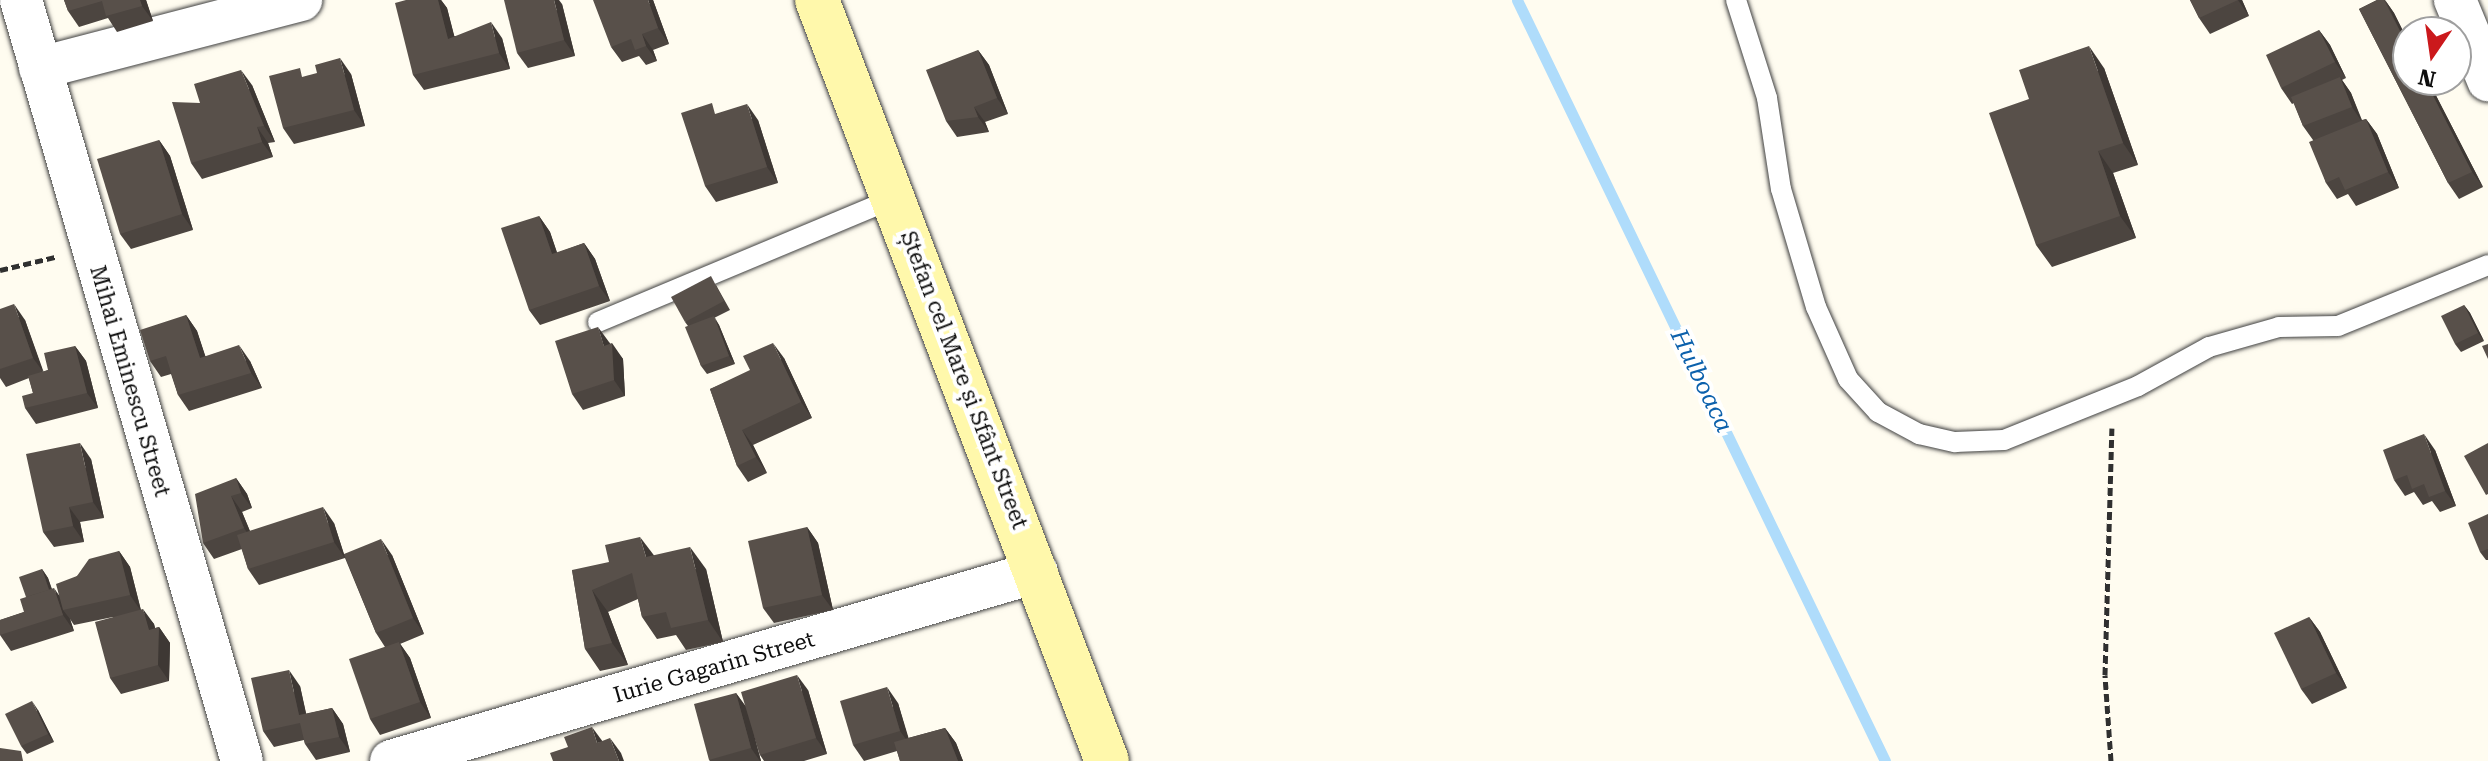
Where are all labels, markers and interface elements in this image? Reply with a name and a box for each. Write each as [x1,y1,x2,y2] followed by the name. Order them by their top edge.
[2392,16,2472,96] north arrow
[2416,64,2438,92] text: N
[895,227,1033,533] street label: Ștefan cel Mare și Sfânt Street
[84,262,176,500] street label: Mihai Eminescu Street
[1664,325,1738,437] water label: Hulboaca
[610,626,818,708] street label: Iurie Gagarin Street

